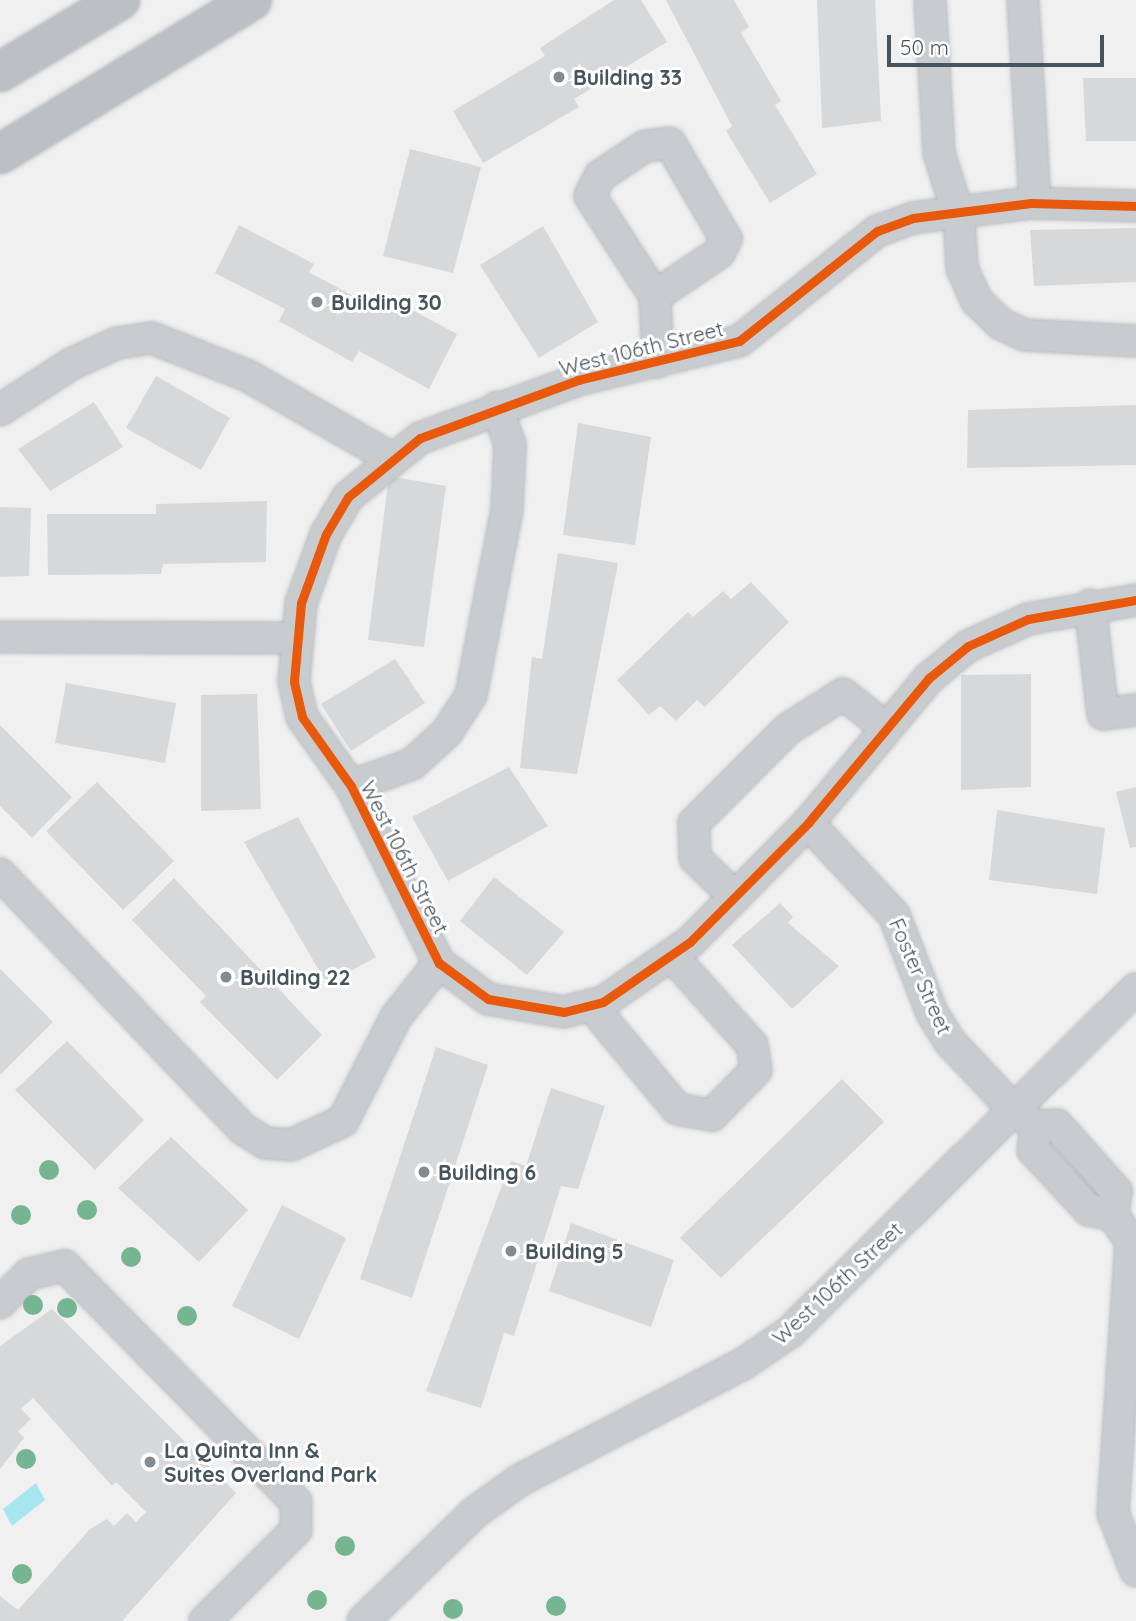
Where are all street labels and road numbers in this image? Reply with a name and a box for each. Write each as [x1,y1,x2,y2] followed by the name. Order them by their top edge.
[556,315,726,381] street label: West 106th Street
[356,776,454,938] street label: West 106th Street
[884,914,958,1038] street label: Foster Street
[767,1216,907,1350] street label: West 106th Street

